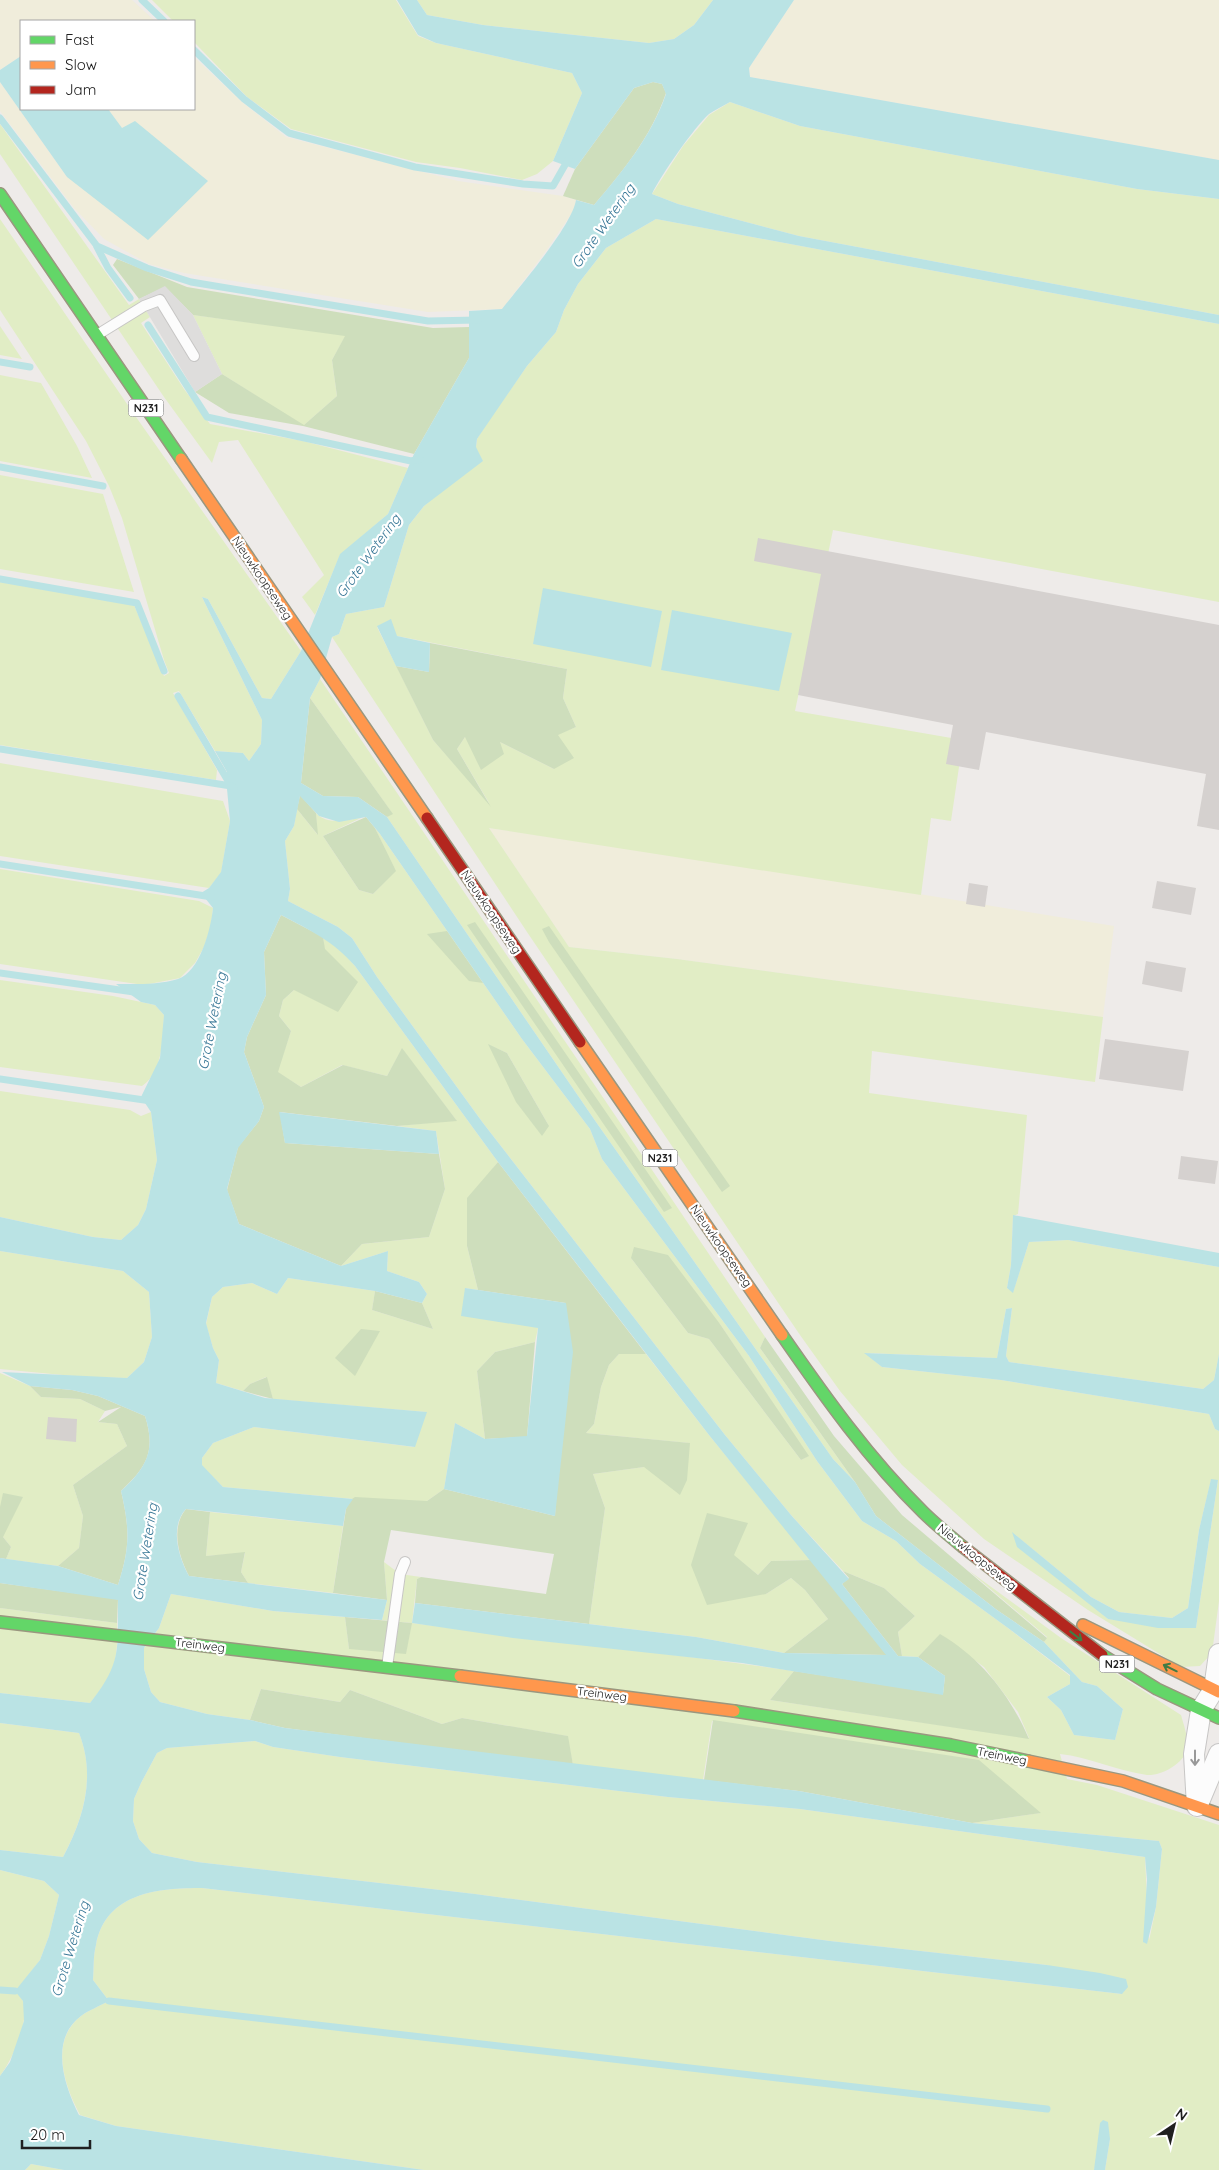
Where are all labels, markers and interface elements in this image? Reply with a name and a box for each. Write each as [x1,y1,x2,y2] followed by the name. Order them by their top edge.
[20,20,195,110] legend
[65,30,94,49] text: Fast
[65,55,97,74] text: Slow
[65,80,96,99] text: Jam
[567,179,639,272] water label: Grote Wetering
[128,399,164,416] road number: N231
[332,510,405,601] water label: Grote Wetering
[229,533,296,622] street label: Nieuwkoopseweg
[458,867,525,956] street label: Nieuwkoopseweg
[194,970,230,1071] water label: Grote Wetering
[642,1150,678,1166] road number: N231
[687,1201,756,1290] street label: Nieuwkoopseweg
[128,1501,162,1602] water label: Grote Wetering
[935,1520,1020,1593] street label: Nieuwkoopseweg
[1069,1630,1082,1641] one-way arrow
[174,1634,226,1655] street label: Treinweg
[1100,1656,1134,1672] road number: N231
[1163,1663,1178,1672] one-way arrow
[576,1683,628,1704] street label: Treinweg
[976,1743,1028,1768] street label: Treinweg
[1190,1749,1200,1765] one-way arrow
[47,1898,93,1999] water label: Grote Wetering
[1149,2100,1199,2150] north arrow
[1172,2104,1191,2125] text: N
[22,2118,90,2150] scale bar
[30,2125,65,2144] text: 20 m

